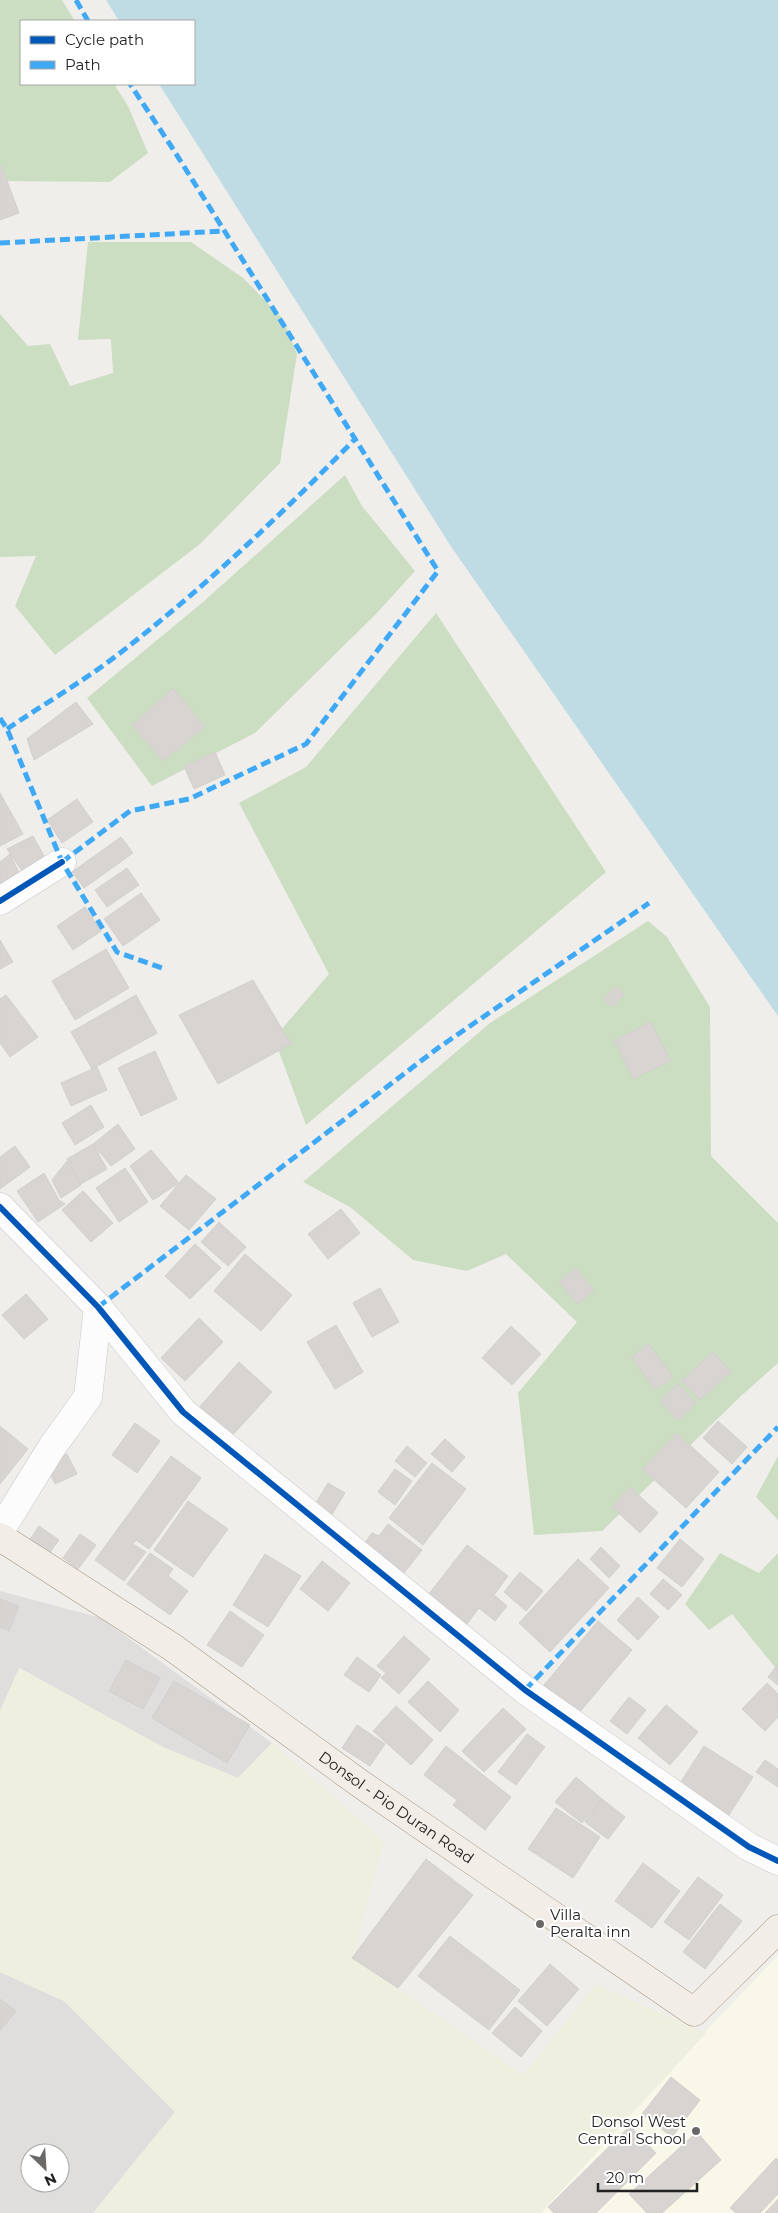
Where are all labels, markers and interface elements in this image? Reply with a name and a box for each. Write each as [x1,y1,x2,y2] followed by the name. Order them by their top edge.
[20,20,195,85] legend
[65,30,144,49] text: Cycle path
[65,55,101,74] text: Path
[315,1747,478,1868] street label: Donsol - Pio Duran Road
[550,1905,631,1941] place label: Villa Peralta inn
[534,1918,546,1930] marker: Villa Peralta inn
[578,2112,686,2148] place label: Donsol West Central School
[690,2125,702,2137] marker: Donsol West Central School
[20,2143,70,2193] north arrow
[598,2160,697,2192] scale bar
[606,2168,644,2187] text: 20 m
[42,2169,59,2190] text: N

